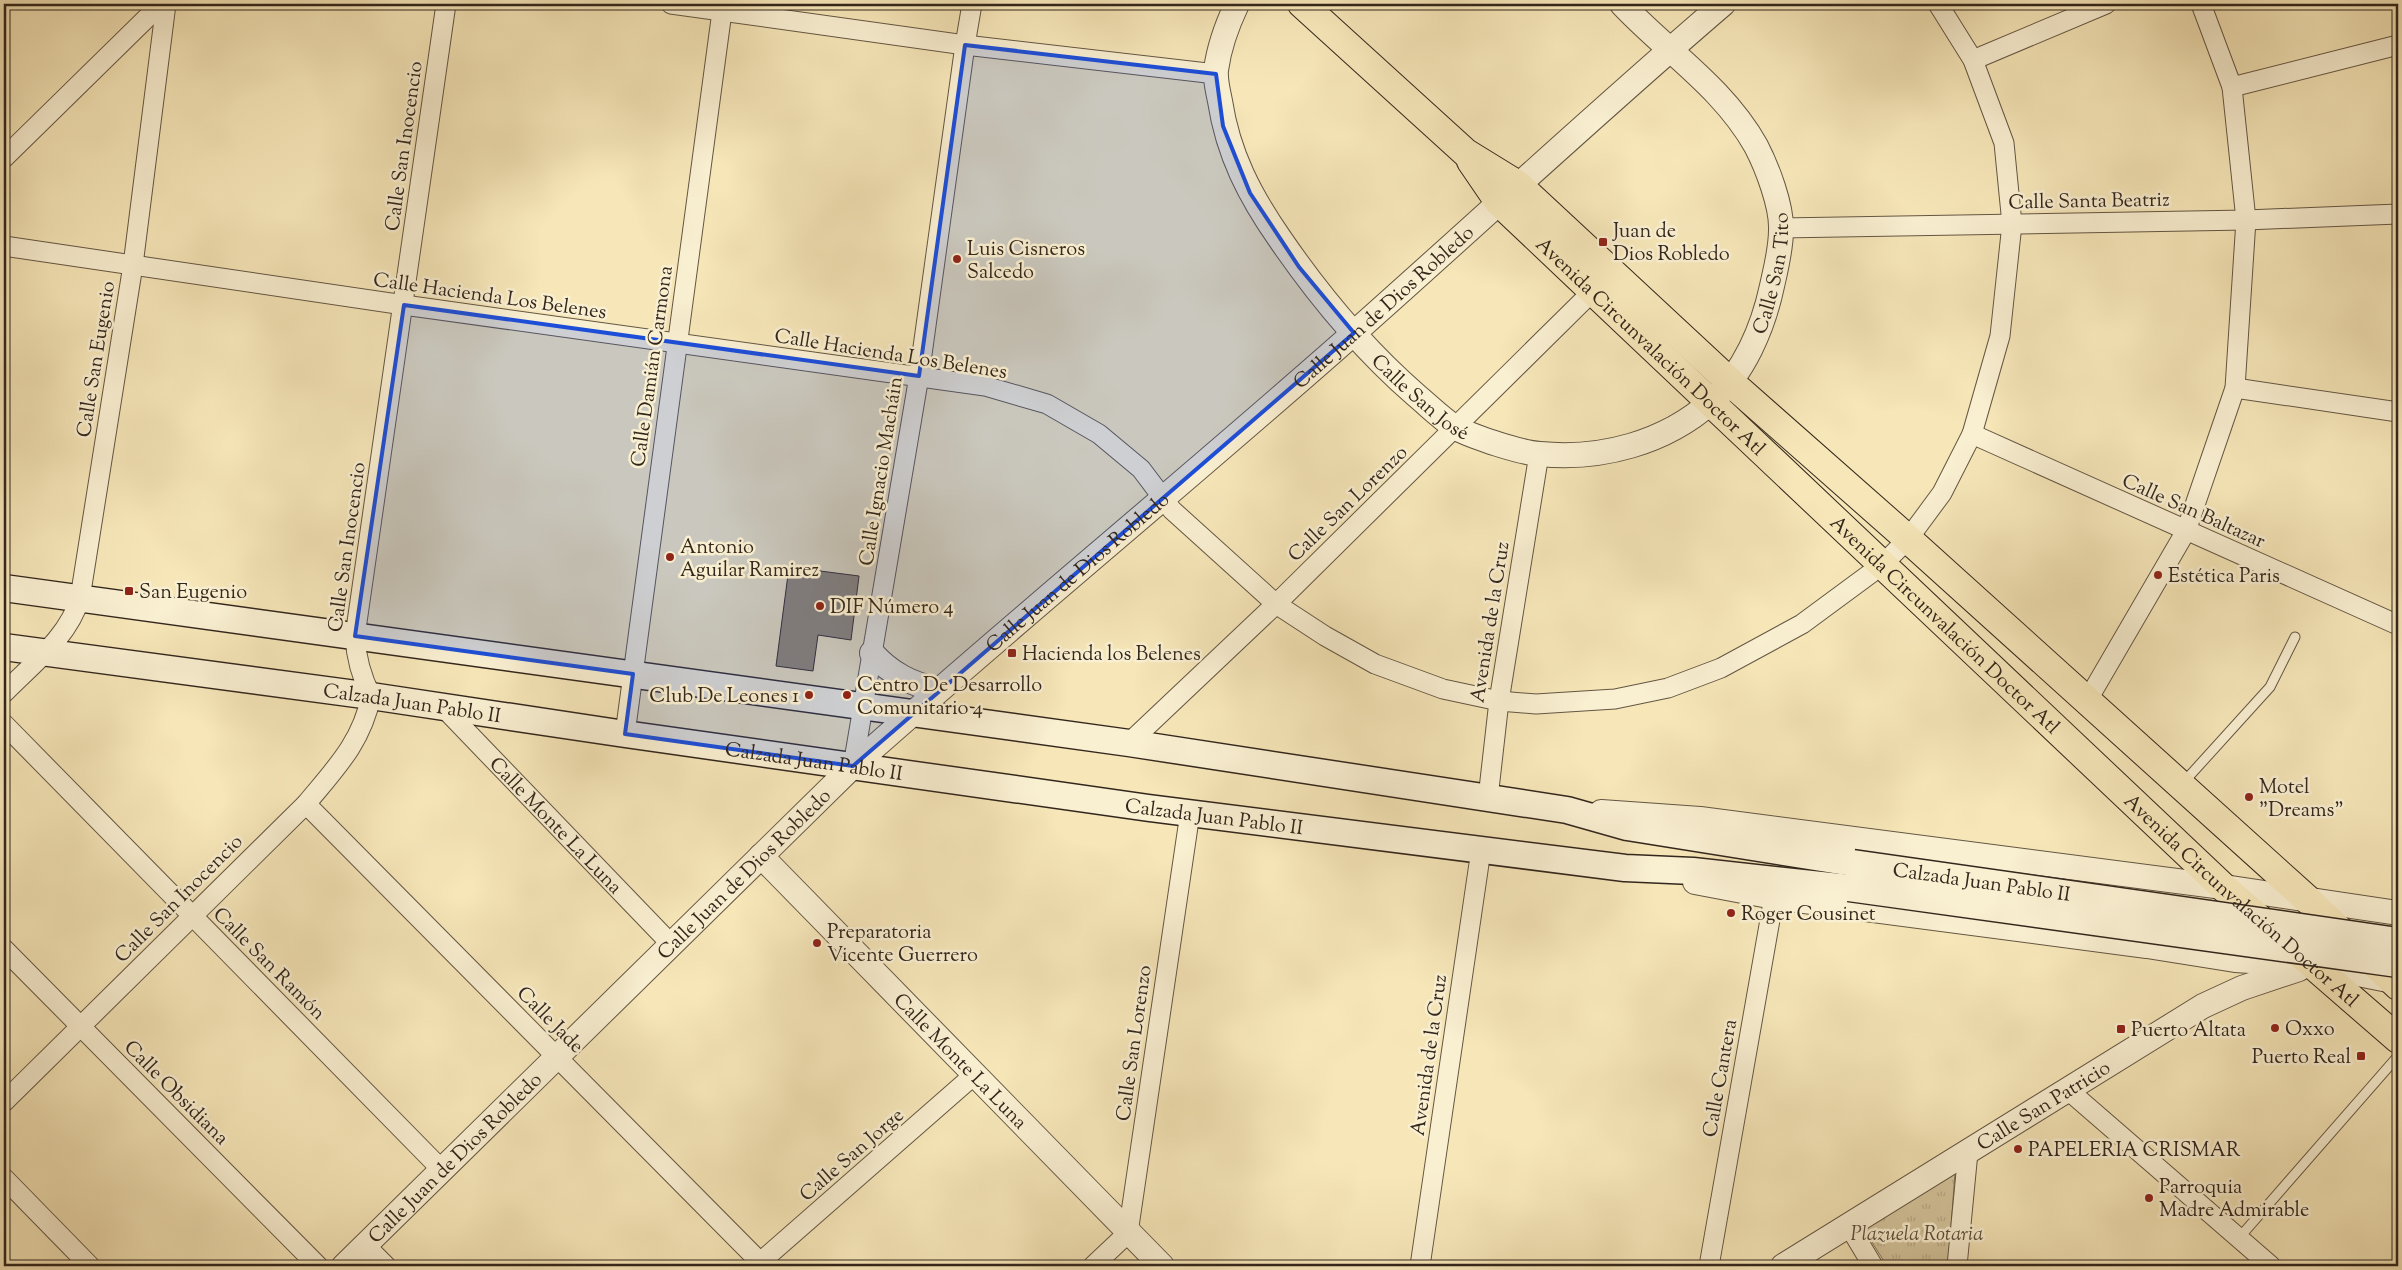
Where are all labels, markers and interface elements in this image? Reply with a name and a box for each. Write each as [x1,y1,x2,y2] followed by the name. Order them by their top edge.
[379,59,432,233] street label: Calle San Inocencio
[2008,187,2170,218] street label: Calle Santa Beatriz
[1747,211,1798,339] street label: Calle San Tito
[1612,218,1730,270] place label: Juan de Dios Robledo
[1288,220,1482,397] street label: Calle Juan de Dios Robledo
[1528,232,1771,464] street label: Avenida Circunvalación Doctor Atl
[967,236,1085,288] place label: Luis Cisneros Salcedo
[1597,236,1609,248] marker: Juan de Dios Robledo
[951,253,963,265] marker: Luis Cisneros Salcedo
[625,264,682,469] street label: Calle Damián Carmona
[371,267,608,328] street label: Calle Hacienda Los Belenes
[71,279,124,440] street label: Calle San Eugenio
[772,323,1009,388] street label: Calle Hacienda Los Belenes
[1363,348,1473,449] street label: Calle San José
[853,375,912,568] street label: Calle Ignacio Macháin
[1282,440,1415,570] street label: Calle San Lorenzo
[322,460,375,634] street label: Calle San Inocencio
[2117,468,2270,557] street label: Calle San Baltazar
[980,487,1177,661] street label: Calle Juan de Dios Robledo
[1822,510,2065,742] street label: Avenida Circunvalación Doctor Atl
[680,534,819,586] place label: Antonio Aguilar Ramirez
[1464,540,1519,705] street label: Avenida de la Cruz
[664,551,676,563] marker: Antonio Aguilar Ramirez
[2168,563,2280,592] place label: Estética Paris
[2152,569,2164,581] marker: Estética Paris
[139,579,247,608] place label: San Eugenio
[123,585,135,597] marker: San Eugenio
[830,594,954,623] place label: DIF Número 4
[814,600,826,612] marker: DIF Número 4
[1022,641,1201,670] place label: Hacienda los Belenes
[1006,647,1018,659] marker: Hacienda los Belenes
[857,672,1042,724] place label: Centro De Desarrollo Comunitario 4
[321,678,503,732] street label: Calzada Juan Pablo II
[649,683,799,712] place label: Club De Leones 1
[803,689,815,701] marker: Club De Leones 1
[841,689,853,701] marker: Centro De Desarrollo Comunitario 4
[723,736,905,790] street label: Calzada Juan Pablo II
[481,751,628,902] street label: Calle Monte La Luna
[2259,774,2344,826] place label: Motel "Dreams"
[652,783,839,968] street label: Calle Juan de Dios Robledo
[2116,788,2364,1016] street label: Avenida Circunvalación Doctor Atl
[2243,791,2255,803] marker: Motel "Dreams"
[1123,793,1305,844] street label: Calzada Juan Pablo II
[109,829,251,971] street label: Calle San Inocencio
[1891,857,2073,911] street label: Calzada Juan Pablo II
[1741,901,1876,930] place label: Roger Cousinet
[205,902,331,1028] street label: Calle San Ramón
[1725,907,1737,919] marker: Roger Cousinet
[827,919,978,971] place label: Preparatoria Vicente Guerrero
[811,937,823,949] marker: Preparatoria Vicente Guerrero
[1110,964,1161,1123] street label: Calle San Lorenzo
[1405,973,1456,1138] street label: Avenida de la Cruz
[509,981,589,1061] street label: Calle Jade
[886,987,1033,1137] street label: Calle Monte La Luna
[2285,1016,2335,1045] place label: Oxxo
[1697,1017,1746,1140] street label: Calle Cantera
[2131,1017,2246,1046] place label: Puerto Altata
[2269,1022,2281,1034] marker: Oxxo
[2115,1023,2127,1035] marker: Puerto Altata
[116,1035,234,1153] street label: Calle Obsidiana
[2252,1044,2351,1073] place label: Puerto Real
[2355,1050,2367,1062] marker: Puerto Real
[1972,1055,2117,1160] street label: Calle San Patricio
[363,1067,550,1251] street label: Calle Juan de Dios Robledo
[794,1102,911,1209] street label: Calle San Jorge
[2028,1137,2241,1166] place label: PAPELERIA CRISMAR
[2012,1143,2024,1155] marker: PAPELERIA CRISMAR
[2159,1174,2309,1226] place label: Parroquia Madre Admirable
[2143,1192,2155,1204] marker: Parroquia Madre Admirable
[1851,1221,1983,1250] park label: Plazuela Rotaria

